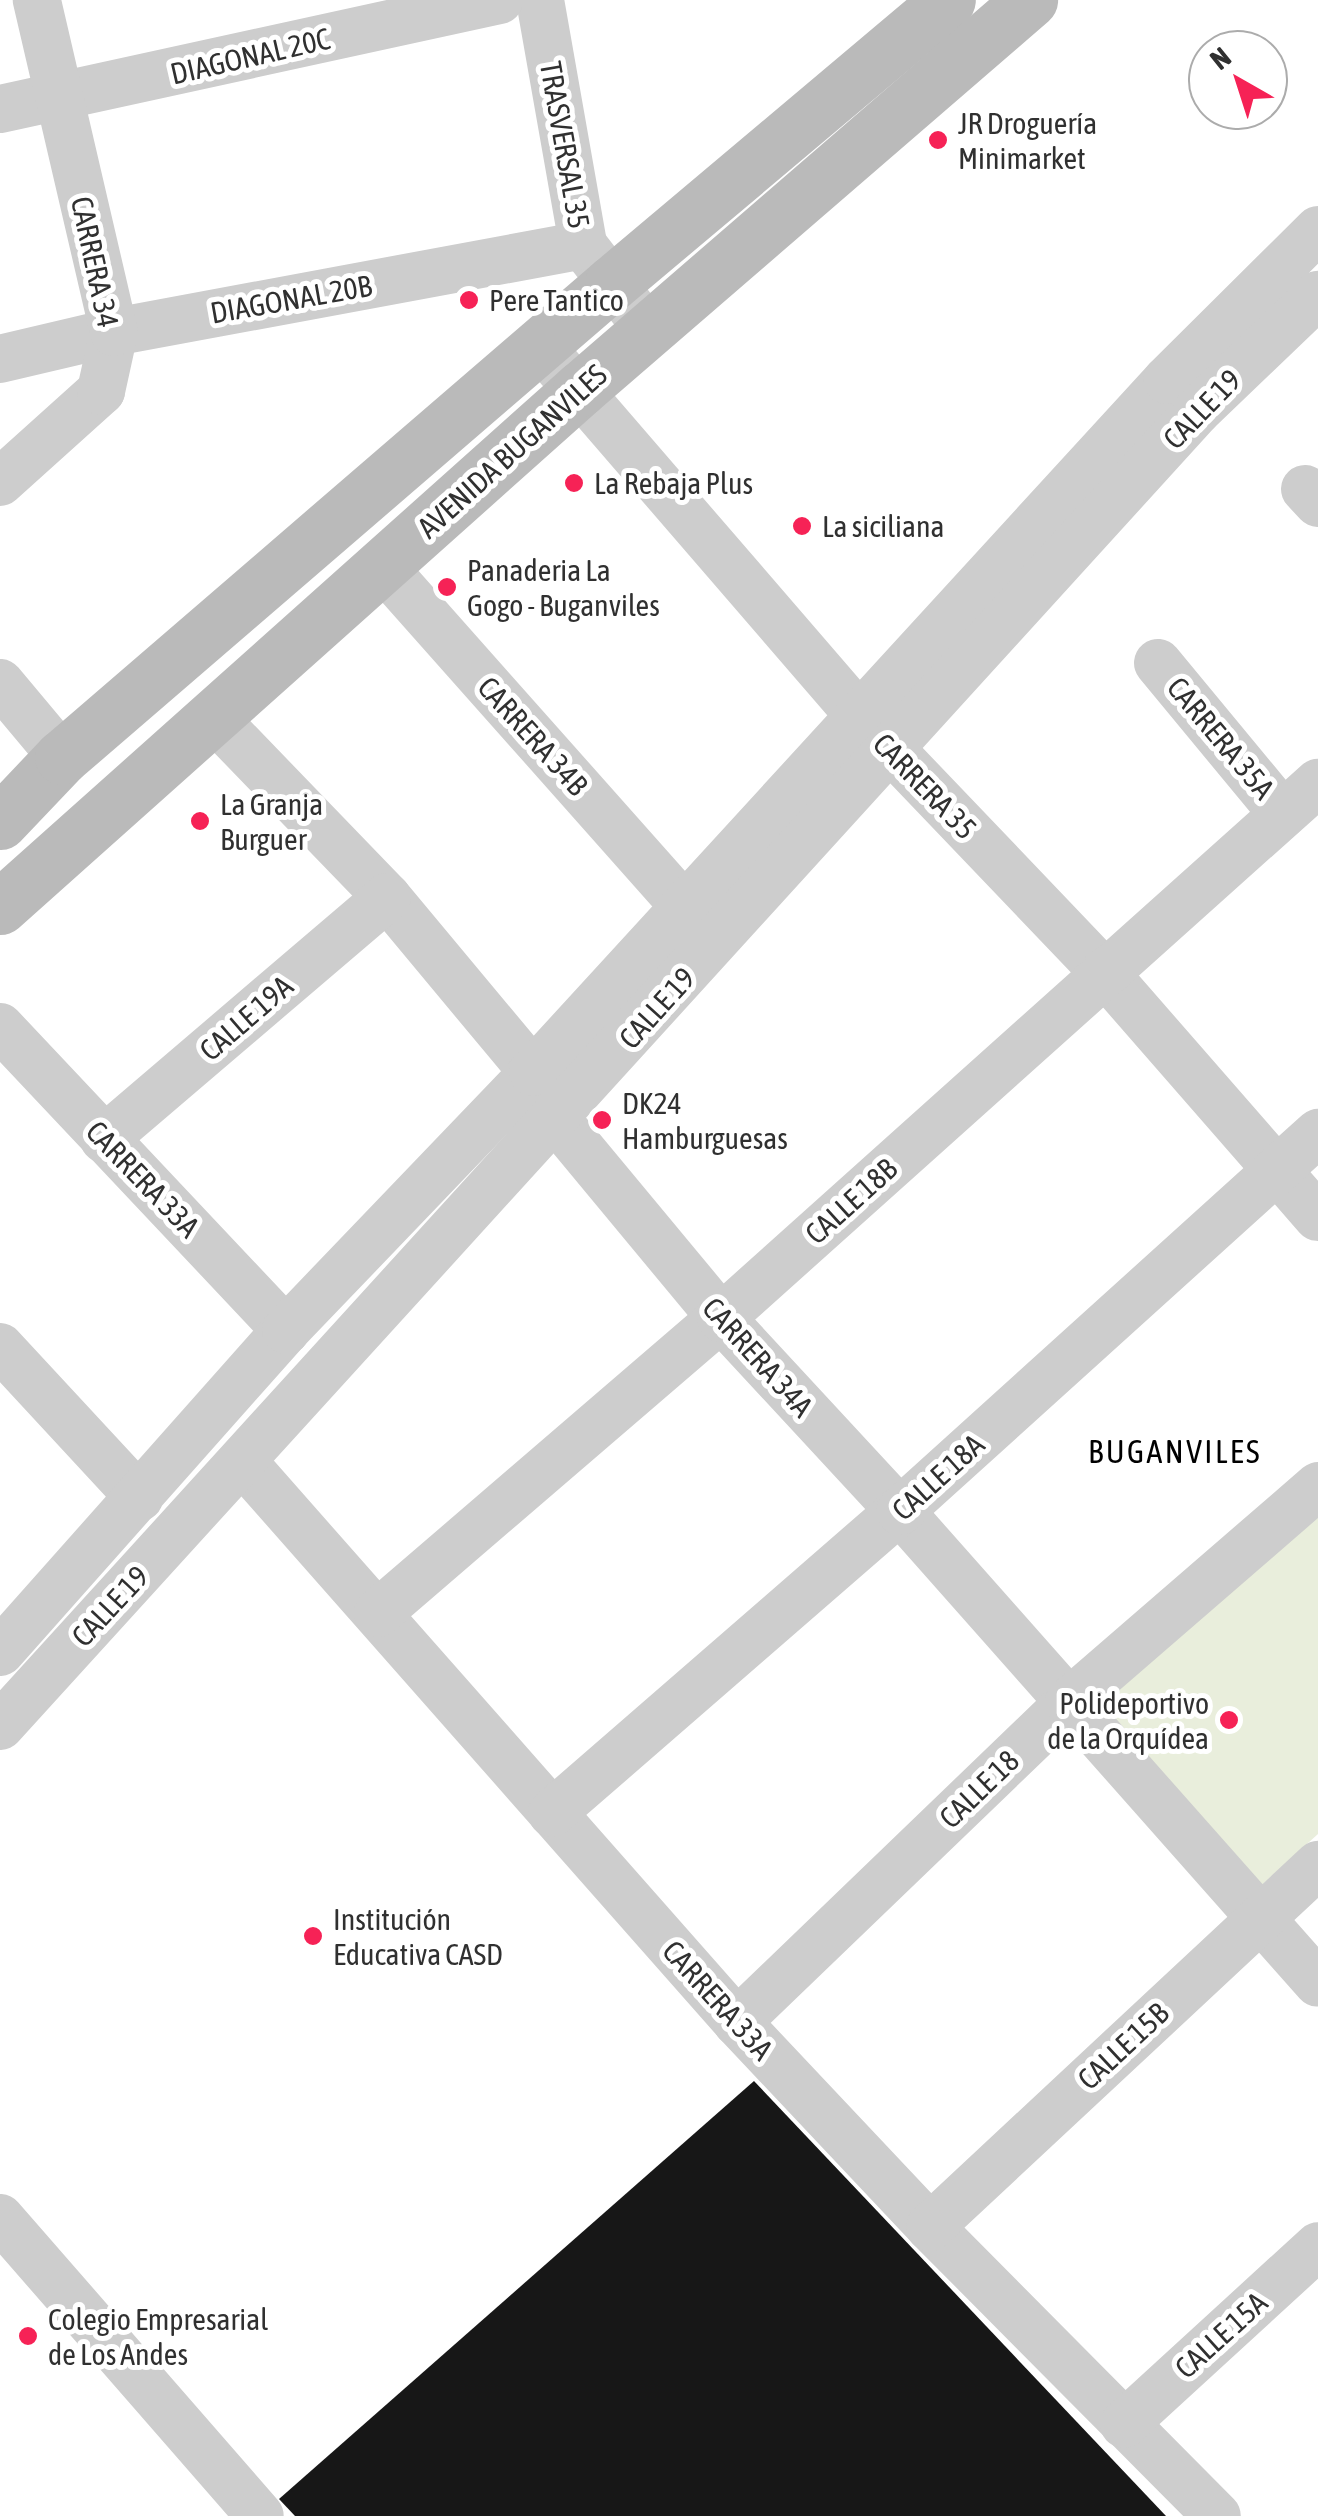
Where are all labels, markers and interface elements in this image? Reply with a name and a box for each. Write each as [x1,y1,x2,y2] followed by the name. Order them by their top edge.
[167,20,333,92] street label: DIAGONAL 20C
[1188,30,1288,130] north arrow
[1204,41,1237,76] text: N
[533,59,597,231] street label: TRASVERSAL 35
[958,105,1097,176] place label: JR Droguería Minimarket
[927,129,949,151] marker: JR Droguería Minimarket
[64,193,126,331] street label: CARRERA 34
[208,267,374,331] street label: DIAGONAL 20B
[489,282,624,318] place label: Pere Tantico
[458,289,480,311] marker: Pere Tantico
[410,357,614,545] street label: AVENIDA BUGANVILES
[1156,362,1248,456] street label: CALLE 19
[594,465,753,501] place label: La Rebaja Plus
[563,472,585,494] marker: La Rebaja Plus
[822,508,944,544] place label: La siciliana
[791,515,813,537] marker: La siciliana
[467,552,660,622] place label: Panaderia La Gogo - Buganviles
[436,576,458,598] marker: Panaderia La Gogo - Buganviles
[470,669,596,803] street label: CARRERA 34B
[1160,670,1282,806] street label: CARRERA 35A
[866,726,984,846] street label: CARRERA 35
[220,786,323,856] place label: La Granja Burguer
[189,810,211,832] marker: La Granja Burguer
[611,960,703,1056] street label: CALLE 19
[192,968,300,1068] street label: CALLE 19A
[622,1085,788,1156] place label: DK24 Hamburguesas
[591,1109,613,1131] marker: DK24 Hamburguesas
[79,1113,207,1245] street label: CARRERA 33A
[798,1151,904,1251] street label: CALLE 18B
[695,1290,821,1424] street label: CARRERA 34A
[885,1426,991,1528] street label: CALLE 18A
[1088,1433,1262,1471] district label: BUGANVILES
[64,1558,156,1654] street label: CALLE 19
[1047,1685,1209,1756] place label: Polideportivo de la Orquídea
[1218,1709,1240,1731] marker: Polideportivo de la Orquídea
[932,1743,1026,1835] street label: CALLE 18
[333,1901,503,1972] place label: Institución Educativa CASD
[302,1925,324,1947] marker: Institución Educativa CASD
[655,1933,781,2067] street label: CARRERA 33A
[1070,1995,1176,2097] street label: CALLE 15B
[1168,2284,1274,2386] street label: CALLE 15A
[48,2301,268,2372] place label: Colegio Empresarial de Los Andes
[17,2325,39,2347] marker: Colegio Empresarial de Los Andes

